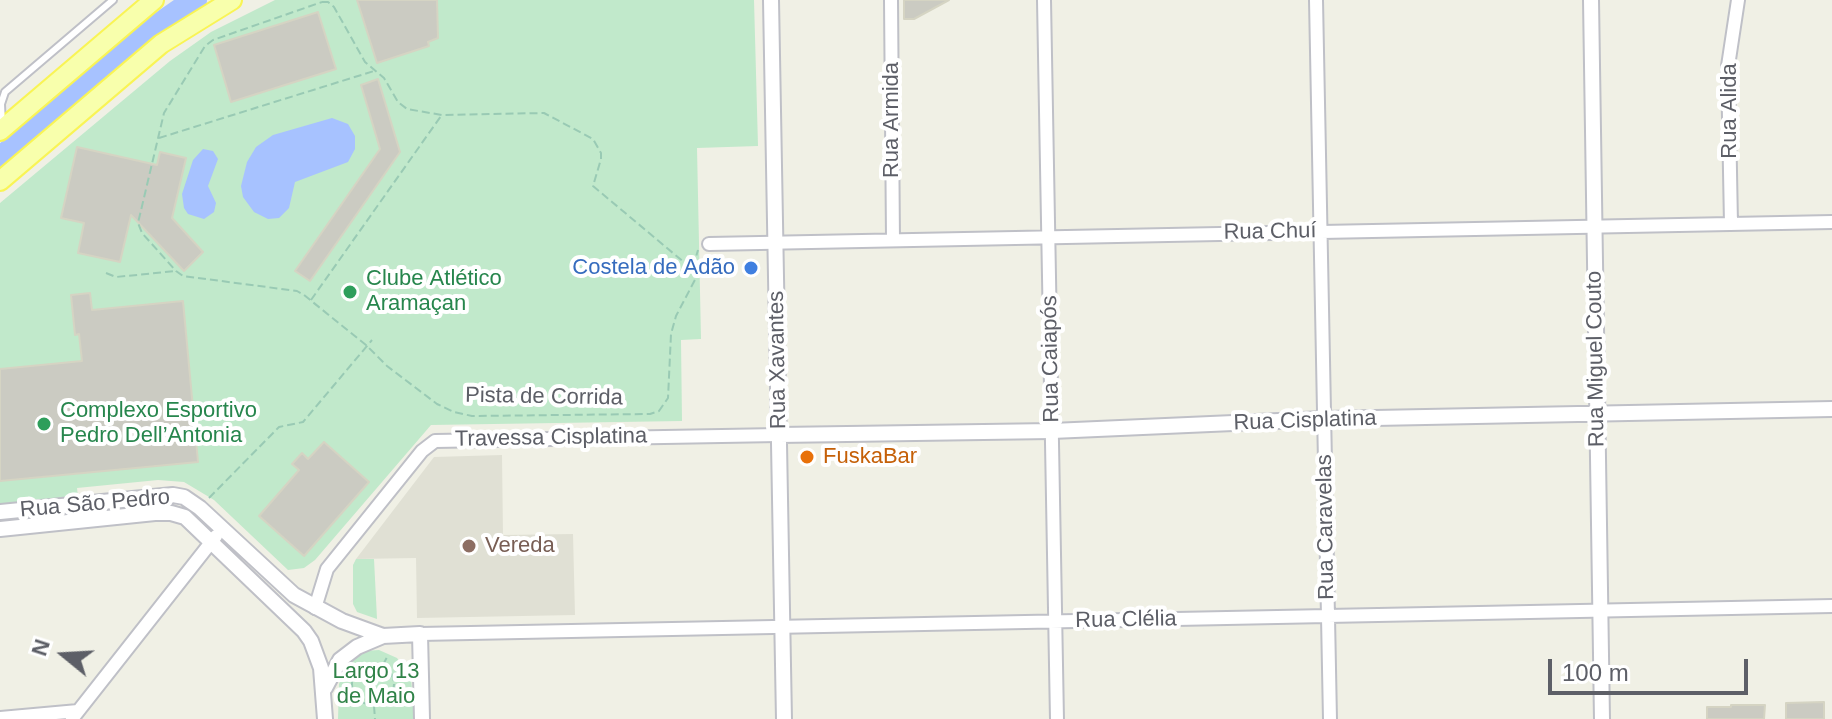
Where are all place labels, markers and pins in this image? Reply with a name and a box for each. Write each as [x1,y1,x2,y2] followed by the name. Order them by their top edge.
[572,255,735,281] place label: Costela de Adão
[742,259,760,277] marker: Costela de Adão
[366,266,502,318] place label: Clube Atlético Aramaçan
[341,283,359,301] marker: Clube Atlético Aramaçan
[60,398,257,450] place label: Complexo Esportivo Pedro Dell’Antonia
[35,415,53,433] marker: Complexo Esportivo Pedro Dell’Antonia
[823,444,917,470] place label: FuskaBar
[798,448,816,466] marker: FuskaBar
[485,533,555,559] place label: Vereda
[460,537,478,555] marker: Vereda

